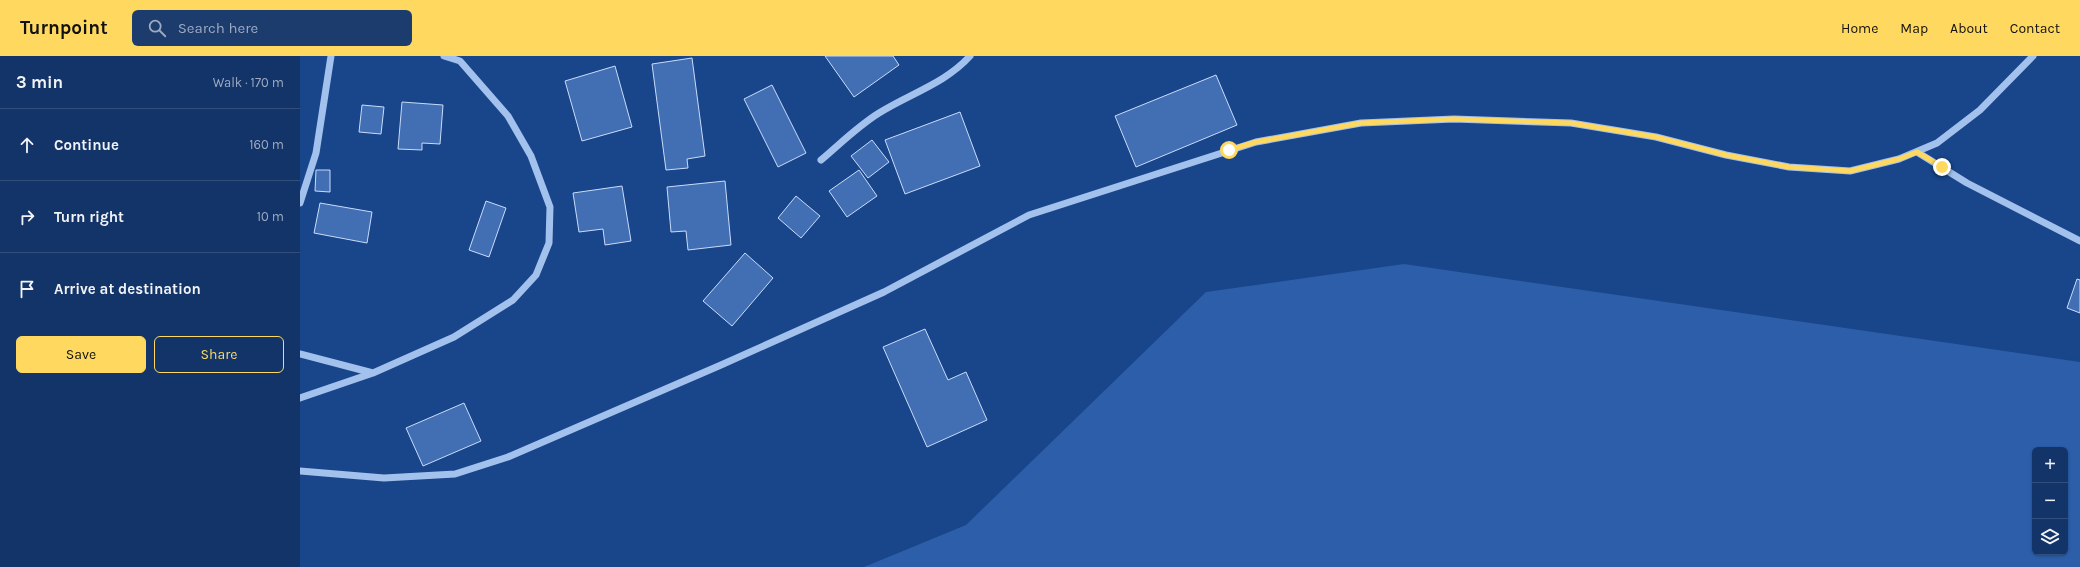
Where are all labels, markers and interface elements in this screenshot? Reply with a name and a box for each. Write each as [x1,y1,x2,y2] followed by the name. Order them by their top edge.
[132,10,412,46] search box
[20,17,108,39] text: Turnpoint
[146,17,168,39] icon: search
[178,19,258,37] text: Search here
[1841,20,1878,37] text: Home
[1900,20,1928,37] text: Map
[1950,20,1988,37] text: About
[2010,20,2060,37] text: Contact
[16,72,63,92] text: 3 min
[213,75,284,90] text: Walk · 170 m
[16,134,38,156] icon: ahead
[54,136,119,154] text: Continue
[249,137,284,152] text: 160 m
[1220,141,1238,159] route start
[1933,158,1951,176] route end
[16,206,38,228] icon: right
[54,208,124,226] text: Turn right
[257,209,284,224] text: 10 m
[16,278,38,300] icon: arrive
[54,280,201,298] text: Arrive at destination
[16,336,146,373] button: Save
[154,336,284,373] button: Share
[2032,447,2068,555] map controls
[2032,447,2068,483] button: +
[2032,483,2068,519] button: −
[2032,519,2068,555] button: layers

